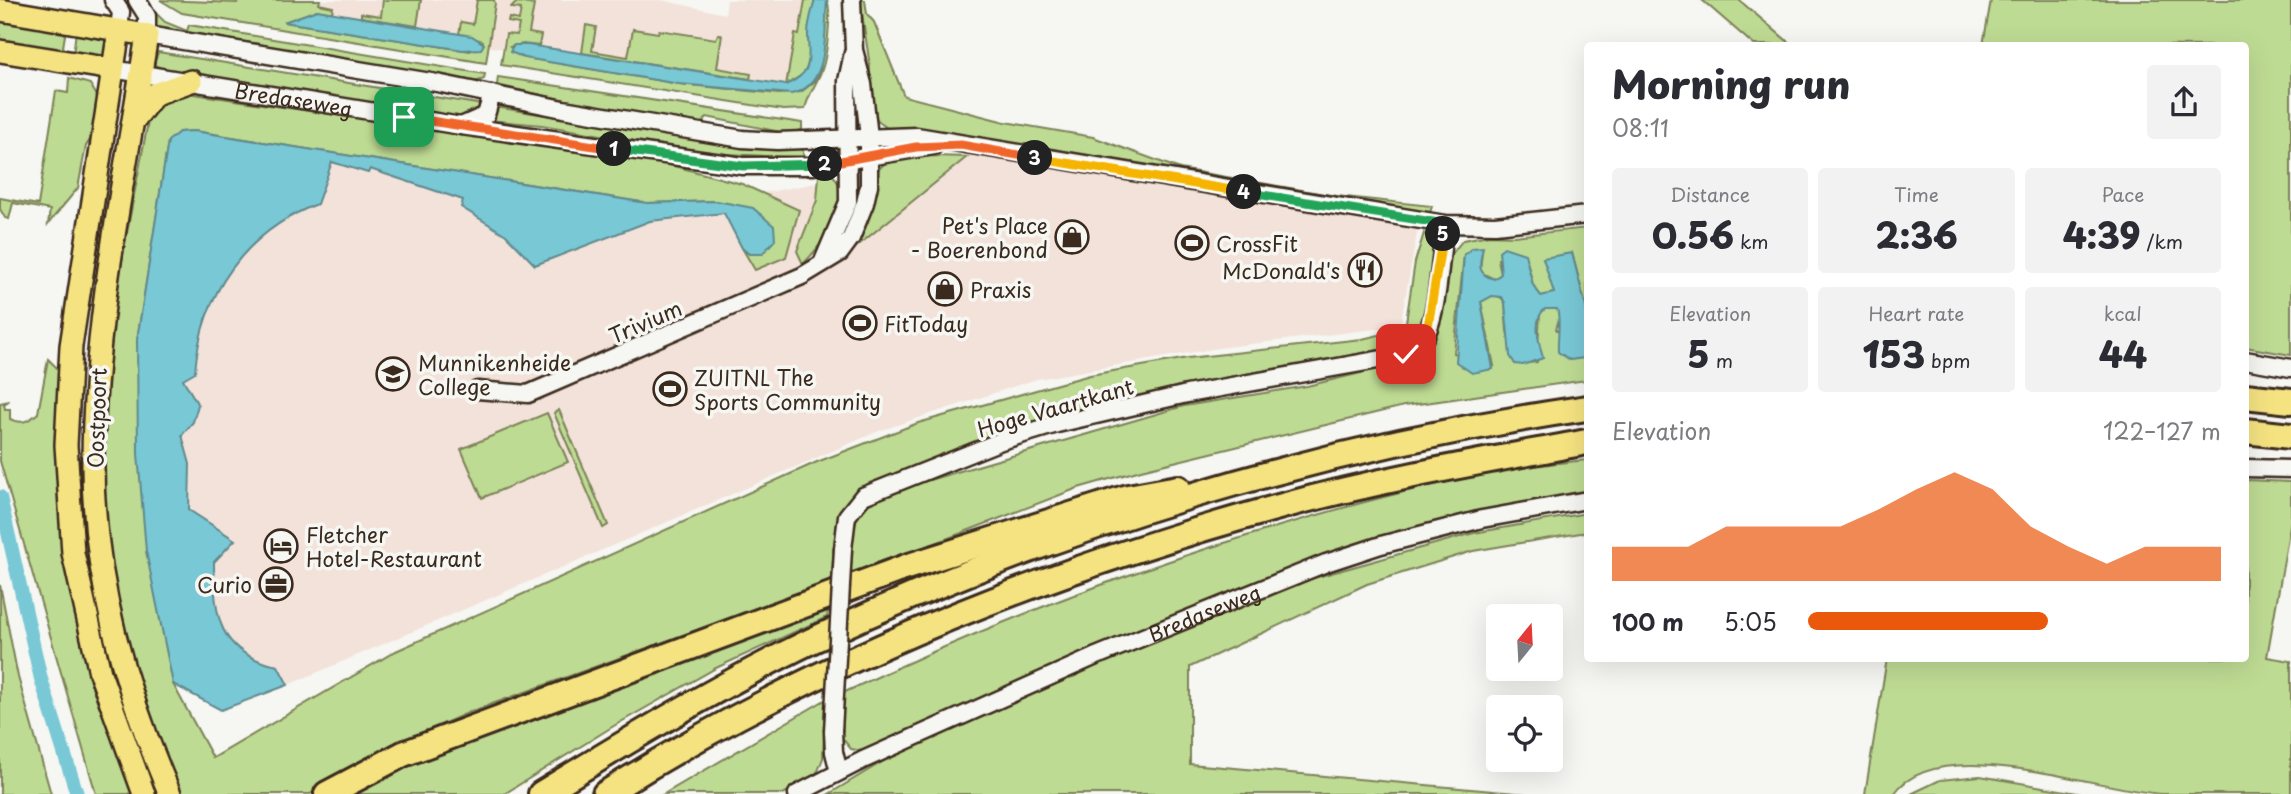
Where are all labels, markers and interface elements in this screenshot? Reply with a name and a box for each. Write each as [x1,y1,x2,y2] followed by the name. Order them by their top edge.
[1612,55,1850,112] text: Morning run
[2147,65,2221,139] button: share
[232,73,355,124] street label: Bredaseweg
[374,87,434,147] pin
[385,98,423,136] icon: arrive
[1612,110,1669,145] text: 08:11
[596,132,632,166] pin: 1
[609,134,618,162] text: 1
[1018,140,1052,176] pin: 3
[1028,143,1041,171] text: 3
[808,146,842,182] pin: 2
[818,149,831,177] text: 2
[1226,174,1262,210] pin: 4
[1237,177,1250,205] text: 4
[1670,180,1750,208] text: Distance
[1894,180,1939,208] text: Time
[2101,180,2144,208] text: Pace
[1652,208,1734,261] text: 0.56
[1875,208,1958,261] text: 2:36
[2063,208,2140,261] text: 4:39
[911,209,1048,265] place label: Pet's Place - Boerenbond
[1426,216,1460,252] pin: 5
[1053,218,1091,256] shop icon: Pet's Place - Boerenbond
[1436,219,1449,247] text: 5
[1173,224,1211,262] sports icon: CrossFit
[1216,227,1298,259] place label: CrossFit
[1734,227,1769,255] text: km
[2140,227,2183,255] text: /km
[1346,251,1384,289] restaurant icon: McDonald's
[1222,254,1340,286] place label: McDonald's
[926,270,964,308] shop icon: Praxis
[970,273,1031,305] place label: Praxis
[604,291,686,351] street label: Trivium
[1669,299,1751,327] text: Elevation
[1869,299,1964,327] text: Heart rate
[2104,299,2142,327] text: kcal
[841,304,879,342] sports icon: FitToday
[884,307,968,339] place label: FitToday
[1376,324,1436,384] pin
[1687,327,1710,380] text: 5
[1863,327,1925,380] text: 153
[2099,327,2147,380] text: 44
[1387,335,1425,373] icon: check
[418,346,571,402] place label: Munnikenheide College
[1710,346,1733,374] text: m
[1925,346,1970,374] text: bpm
[374,355,412,393] school or university icon: Munnikenheide College
[694,361,881,417] place label: ZUITNL The Sports Community
[78,367,114,469] street label: Oostpoort
[973,369,1137,445] street label: Hoge Vaartkant
[651,370,689,408] sports icon: ZUITNL The Sports Community
[1612,413,1711,448] text: Elevation
[2103,413,2221,448] text: 122–127 m
[306,518,482,574] place label: Fletcher Hotel-Restaurant
[262,527,300,565] hotel icon: Fletcher Hotel-Restaurant
[257,565,295,603] office icon: Curio
[197,568,252,600] place label: Curio
[1143,575,1265,650] street label: Bredaseweg
[1486,604,1563,681] north arrow
[1486,604,1563,772] map controls
[1612,604,1684,639] text: 100 m
[1724,604,1777,639] text: 5:05
[1486,695,1563,772] button: locate

